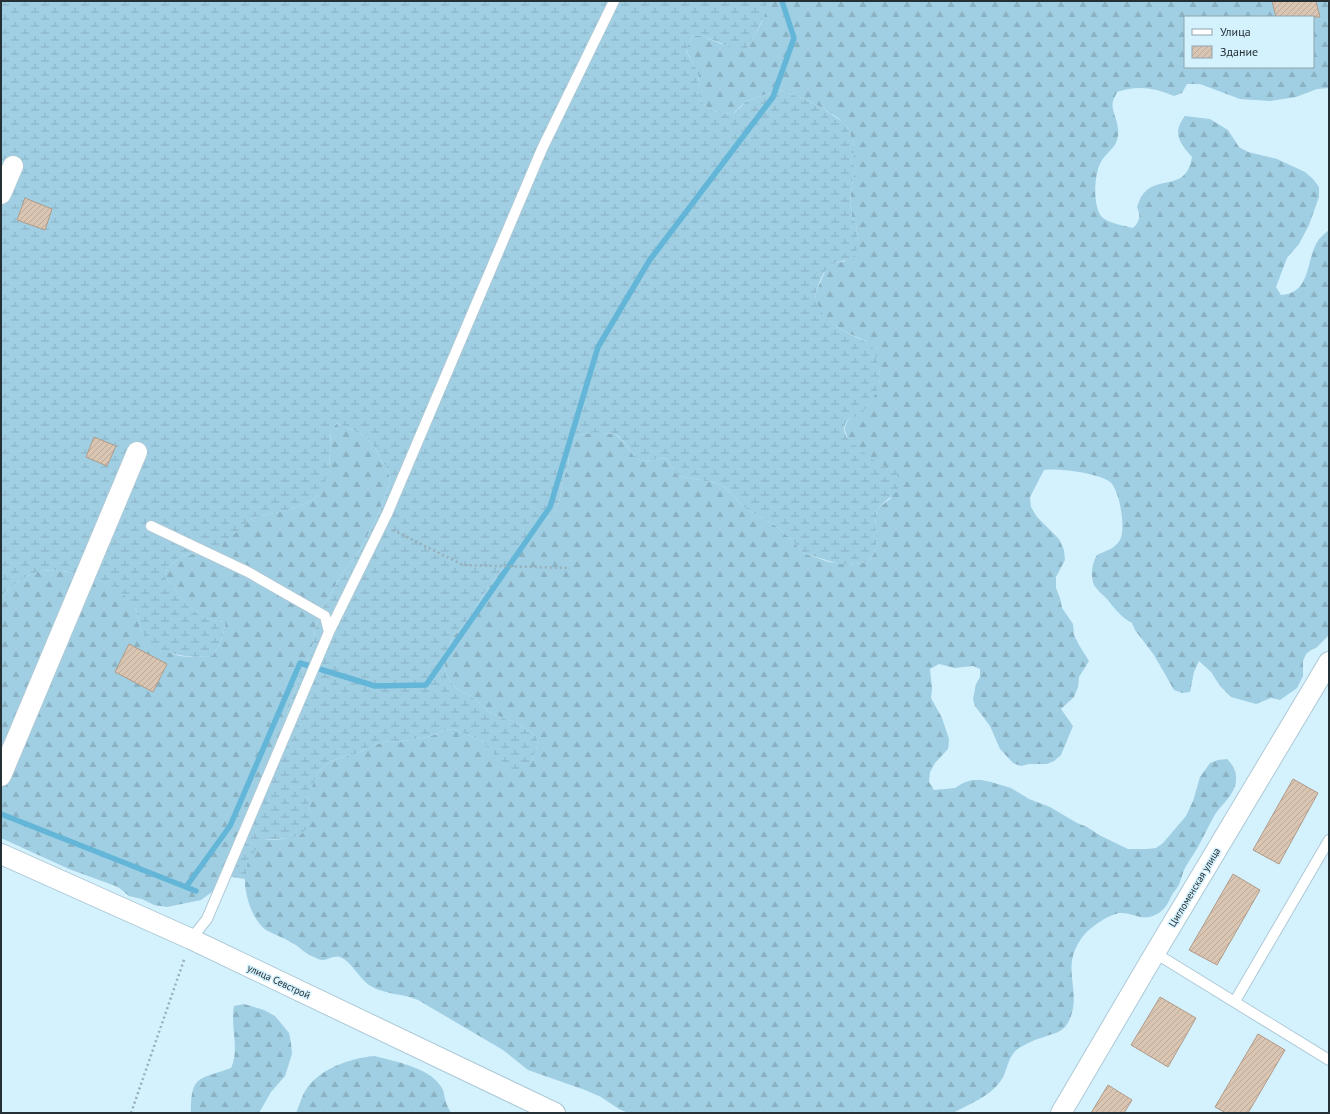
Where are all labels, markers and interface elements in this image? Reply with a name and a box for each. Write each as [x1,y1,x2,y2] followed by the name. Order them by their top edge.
[1184,16,1314,68] legend
[1220,24,1251,39] text: Улица
[1220,44,1258,59] text: Здание
[1166,845,1223,929] street label: Цигломенская улица
[245,961,312,1002] street label: улица Севстрой

